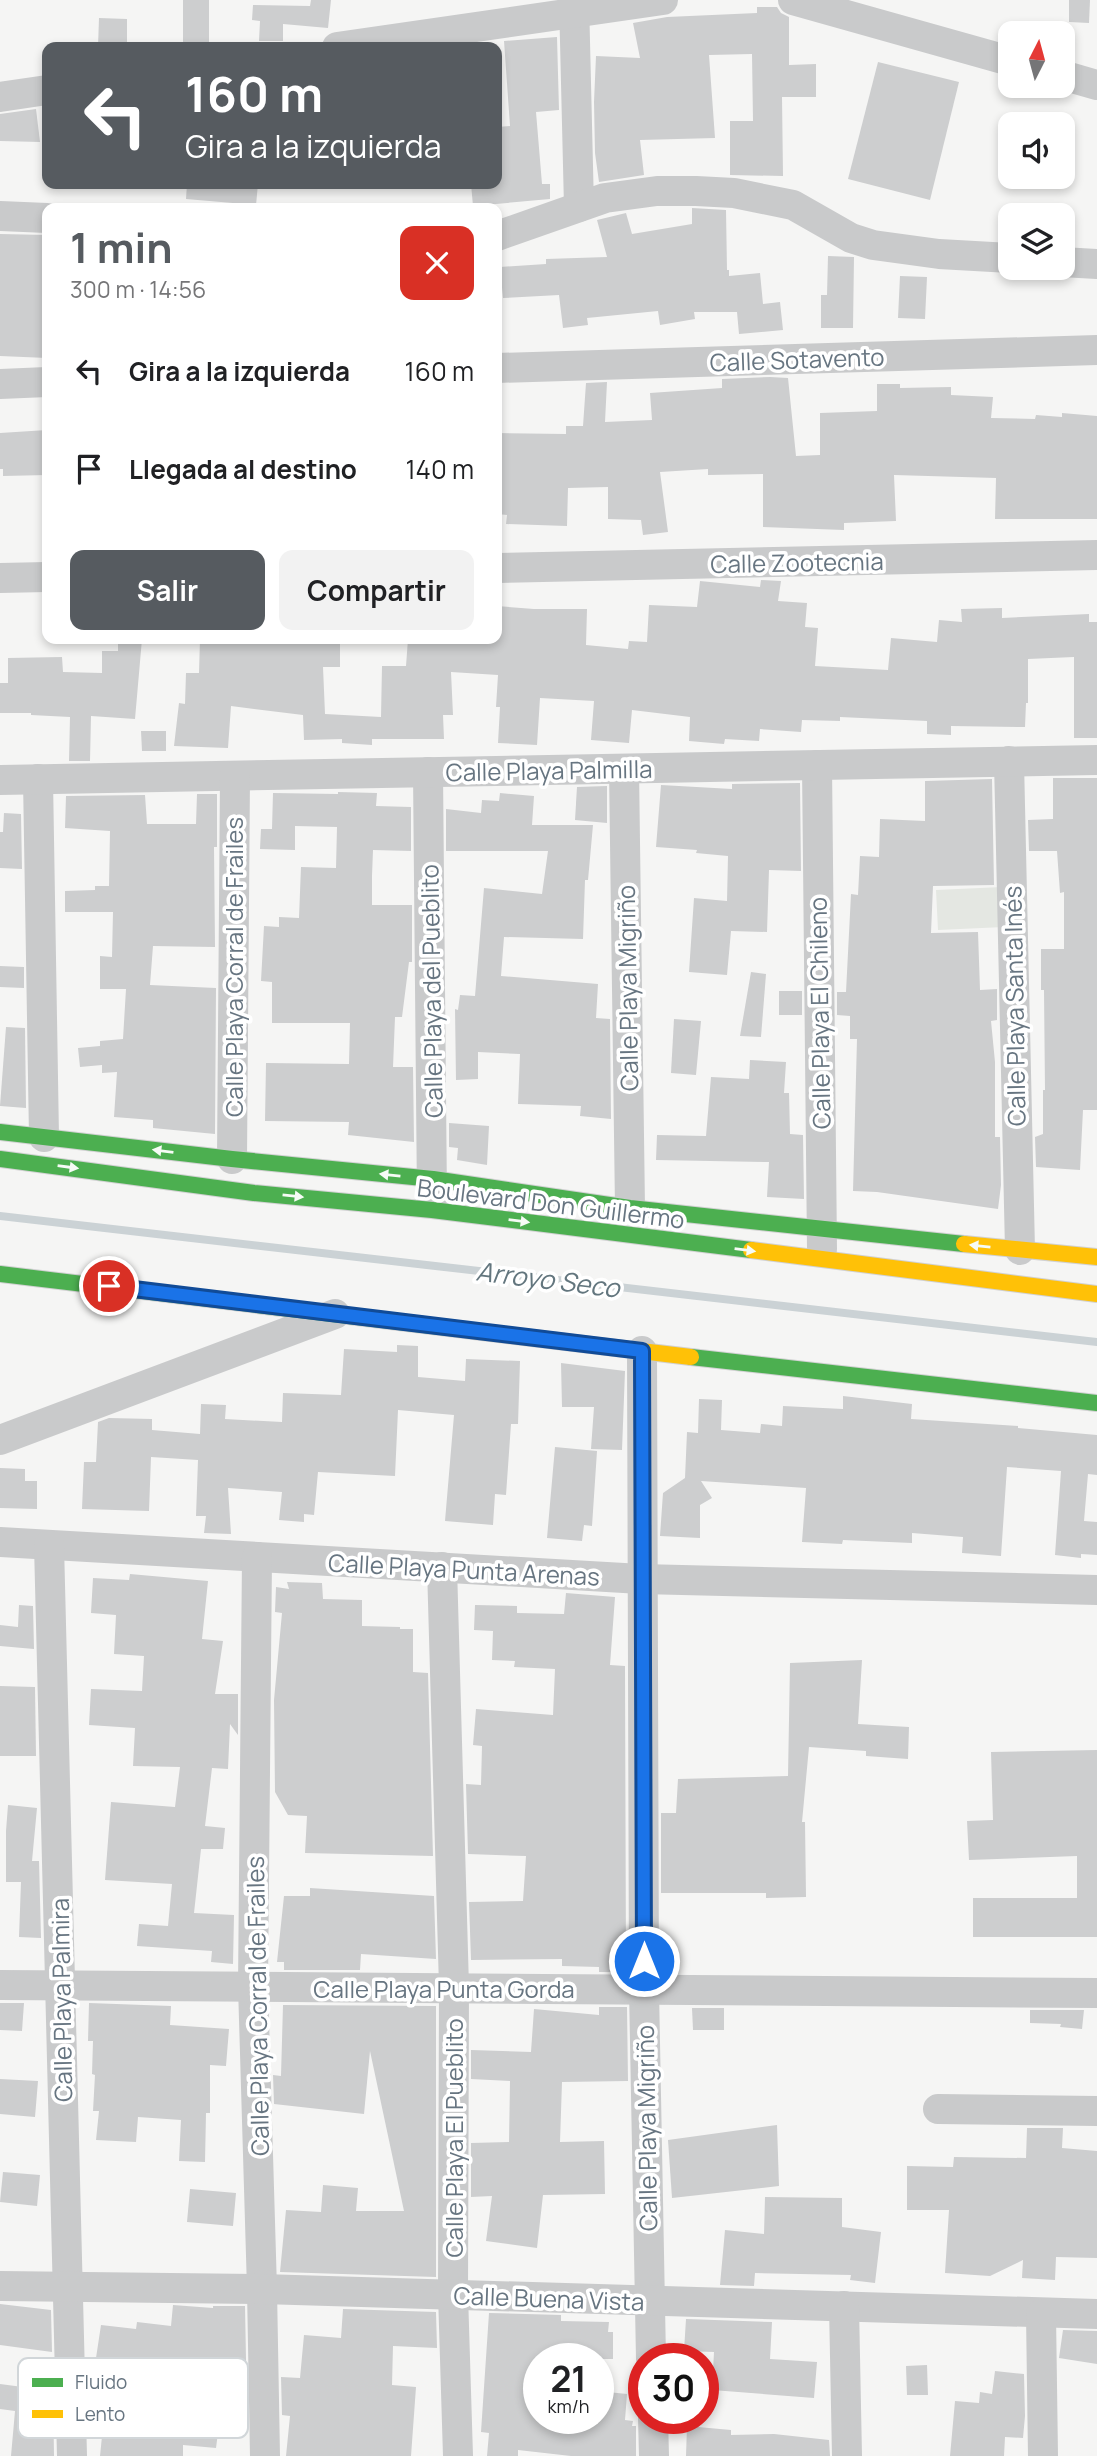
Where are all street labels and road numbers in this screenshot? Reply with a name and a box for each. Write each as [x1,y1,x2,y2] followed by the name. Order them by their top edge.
[709,339,885,379] street label: Calle Sotavento
[710,544,884,580] street label: Calle Zootecnia
[445,752,653,788] street label: Calle Playa Palmilla
[217,817,250,1117] street label: Calle Playa Corral de Frailes
[412,864,450,1118] street label: Calle Playa del Pueblito
[609,885,645,1091] street label: Calle Playa Migriño
[995,886,1033,1126] street label: Calle Playa Santa Inés
[800,897,838,1129] street label: Calle Playa El Chileno
[415,1170,687,1236] street label: Boulevard Don Guillermo
[327,1545,601,1593] street label: Calle Playa Punta Arenas
[238,1856,276,2156] street label: Calle Playa Corral de Frailes
[43,1898,79,2102] street label: Calle Playa Palmira
[313,1972,575,2005] street label: Calle Playa Punta Gorda
[437,2018,470,2258] street label: Calle Playa El Pueblito
[628,2025,664,2231] street label: Calle Playa Migriño
[453,2278,645,2318] street label: Calle Buena Vista

